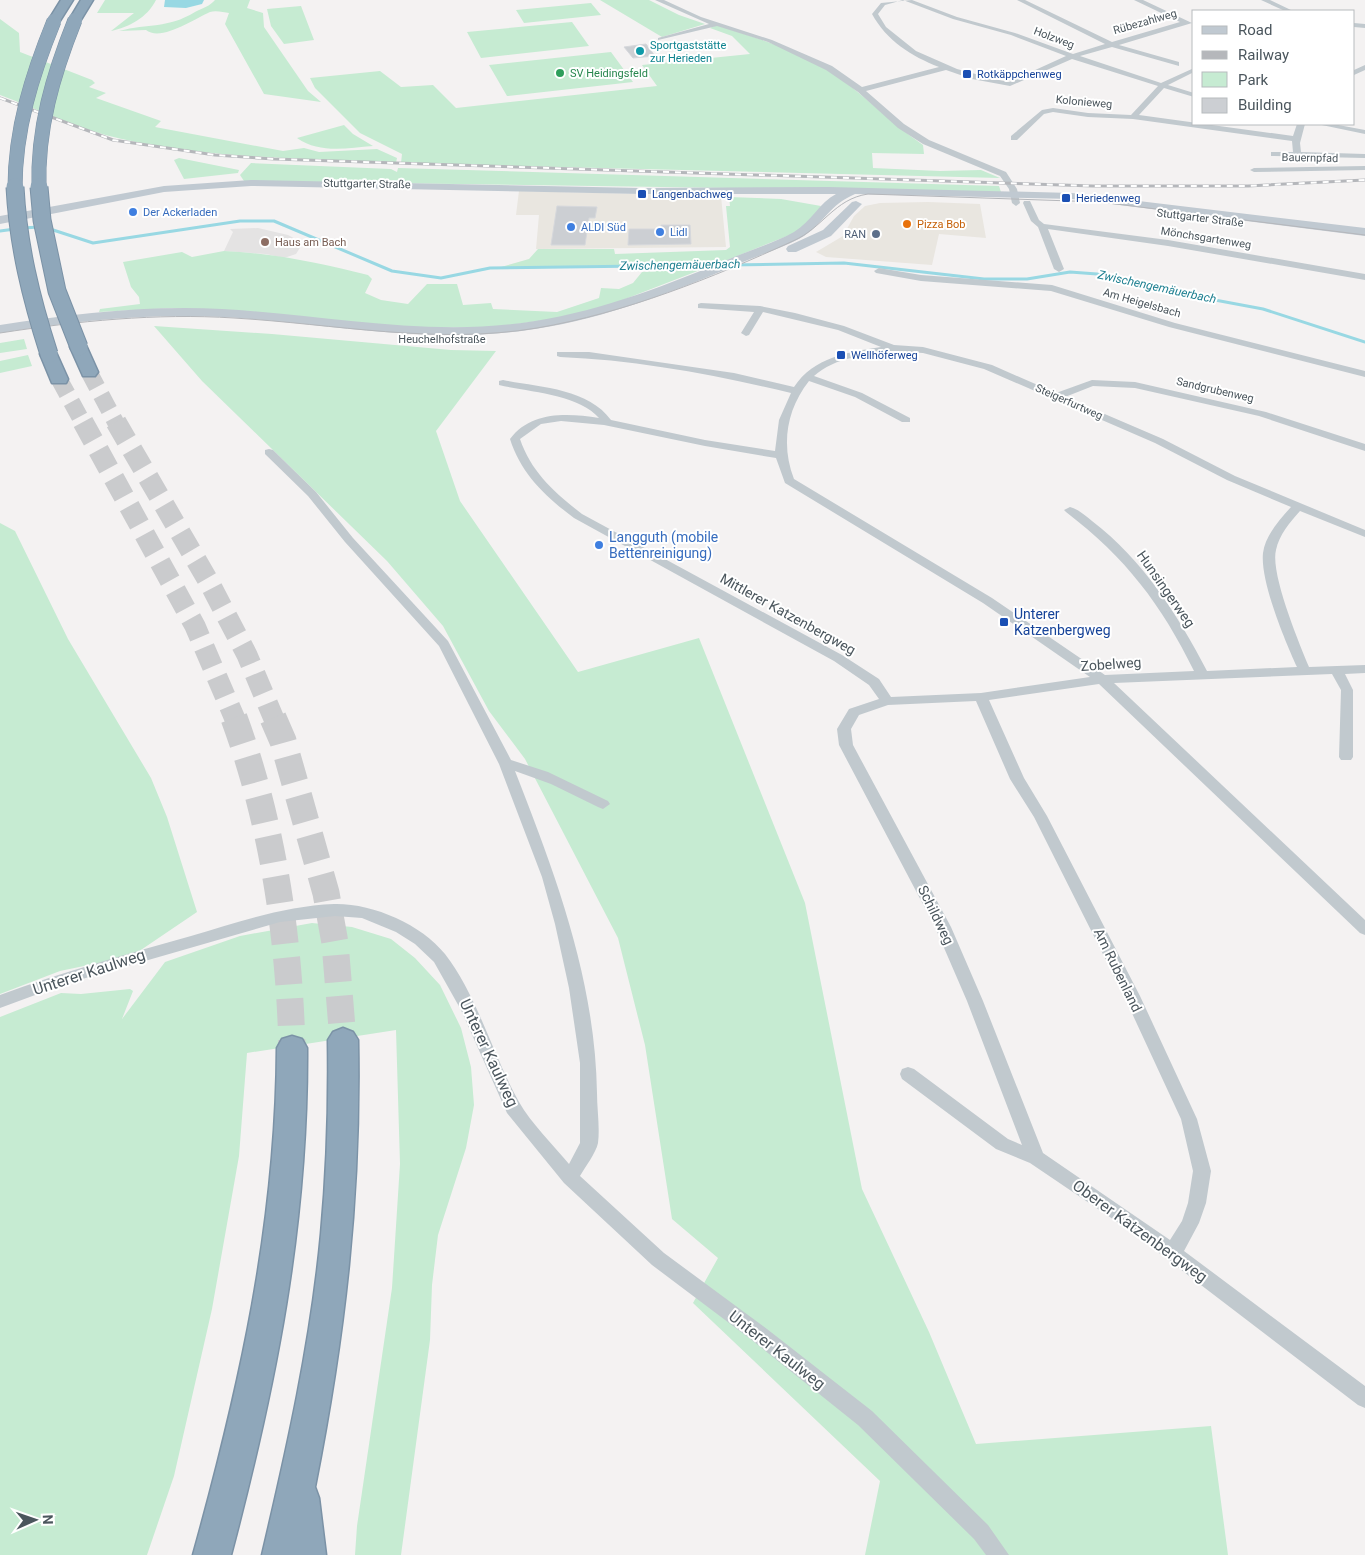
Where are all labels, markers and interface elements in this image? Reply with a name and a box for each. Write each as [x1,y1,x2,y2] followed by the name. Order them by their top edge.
[1112,7,1178,37] street label: Rübezahlweg
[1192,10,1355,125] legend
[1238,21,1272,39] text: Road
[1032,24,1076,52] street label: Holzweg
[650,39,726,65] place label: Sportgaststätte zur Herieden
[634,45,646,57] marker: Sportgaststätte zur Herieden
[1238,46,1289,64] text: Railway
[554,67,566,79] marker: SV Heidingsfeld
[570,67,648,80] place label: SV Heidingsfeld
[961,68,973,80] marker: Rotkäppchenweg
[977,68,1062,81] place label: Rotkäppchenweg
[1238,71,1269,89] text: Park
[1055,93,1113,111] street label: Kolonieweg
[1238,96,1292,114] text: Building
[1282,151,1338,165] street label: Bauernpfad
[323,177,411,191] street label: Stuttgarter Straße
[636,188,648,200] marker: Langenbachweg
[652,188,732,201] place label: Langenbachweg
[1060,192,1072,204] marker: Heriedenweg
[1076,192,1140,205] place label: Heriedenweg
[127,206,139,218] marker: Der Ackerladen
[143,206,217,219] place label: Der Ackerladen
[1156,206,1244,230] street label: Stuttgarter Straße
[901,218,913,230] marker: Pizza Bob
[917,218,966,231] place label: Pizza Bob
[565,221,577,233] marker: ALDI Süd
[581,221,626,234] place label: ALDI Süd
[1160,224,1252,252] street label: Mönchsgartenweg
[654,226,666,238] marker: Lidl
[670,226,687,239] place label: Lidl
[844,228,866,241] place label: RAN
[870,228,882,240] marker: RAN
[259,236,271,248] marker: Haus am Bach
[275,236,346,249] place label: Haus am Bach
[619,257,740,273] water label: Zwischengemäuerbach
[1096,267,1217,306] water label: Zwischengemäuerbach
[1102,286,1182,320] street label: Am Heigelsbach
[398,333,486,346] street label: Heuchelhofstraße
[835,349,847,361] marker: Wellhöferweg
[851,349,918,362] place label: Wellhöferweg
[1175,375,1255,405] street label: Sandgrubenweg
[1033,381,1105,423] street label: Steigerfurtweg
[609,529,718,562] place label: Langguth (mobile Bettenreinigung)
[593,539,605,551] marker: Langguth (mobile Bettenreinigung)
[1134,548,1198,630] street label: Hunsingerweg
[717,570,859,658] street label: Mittlerer Katzenbergweg
[1014,606,1111,638] place label: Unterer Katzenbergweg
[998,616,1010,628] marker: Unterer Katzenbergweg
[1080,654,1142,674] street label: Zobelweg
[915,883,957,947] street label: Schildweg
[1091,926,1145,1014] street label: Am Rubenland
[30,945,148,999] street label: Unterer Kaulweg
[456,996,522,1110] street label: Unterer Kaulweg
[1069,1176,1211,1286] street label: Oberer Katzenbergweg
[725,1306,829,1394] street label: Unterer Kaulweg
[10,1495,60,1545] north arrow
[40,1514,56,1525] text: N

